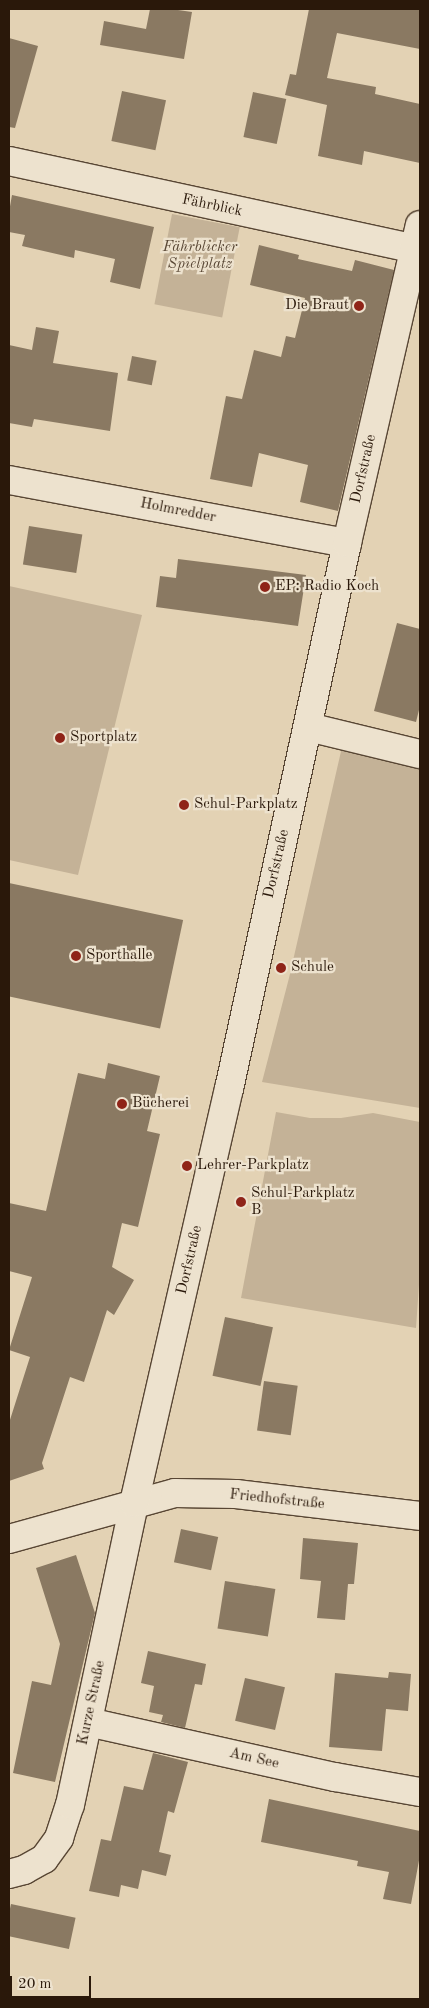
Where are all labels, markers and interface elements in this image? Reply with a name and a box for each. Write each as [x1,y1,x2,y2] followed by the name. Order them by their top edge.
[180,191,244,221] street label: Fährblick
[163,238,237,273] park label: Fährblicker Spielplatz
[285,297,349,315] place label: Die Braut
[353,300,365,312] marker: Die Braut
[347,433,381,505] street label: Dorfstraße
[138,495,218,527] street label: Holmredder
[275,578,379,596] place label: EP: Radio Koch
[259,581,271,593] marker: EP: Radio Koch
[70,729,137,747] place label: Sportplatz
[54,732,66,744] marker: Sportplatz
[194,796,298,814] place label: Schul-Parkplatz
[178,799,190,811] marker: Schul-Parkplatz
[260,828,294,900] street label: Dorfstraße
[86,947,152,965] place label: Sporthalle
[70,950,82,962] marker: Sporthalle
[291,959,334,977] place label: Schule
[275,962,287,974] marker: Schule
[132,1095,189,1113] place label: Bücherei
[116,1098,128,1110] marker: Bücherei
[197,1157,309,1175] place label: Lehrer-Parkplatz
[181,1160,193,1172] marker: Lehrer-Parkplatz
[251,1184,355,1219] place label: Schul-Parkplatz B
[235,1196,247,1208] marker: Schul-Parkplatz B
[173,1224,207,1296] street label: Dorfstraße
[228,1486,326,1514] street label: Friedhofstraße
[74,1659,110,1747] street label: Kurze Straße
[227,1745,281,1773] street label: Am See
[12,1966,94,1998] scale bar
[18,1977,52,1992] text: 20 m

